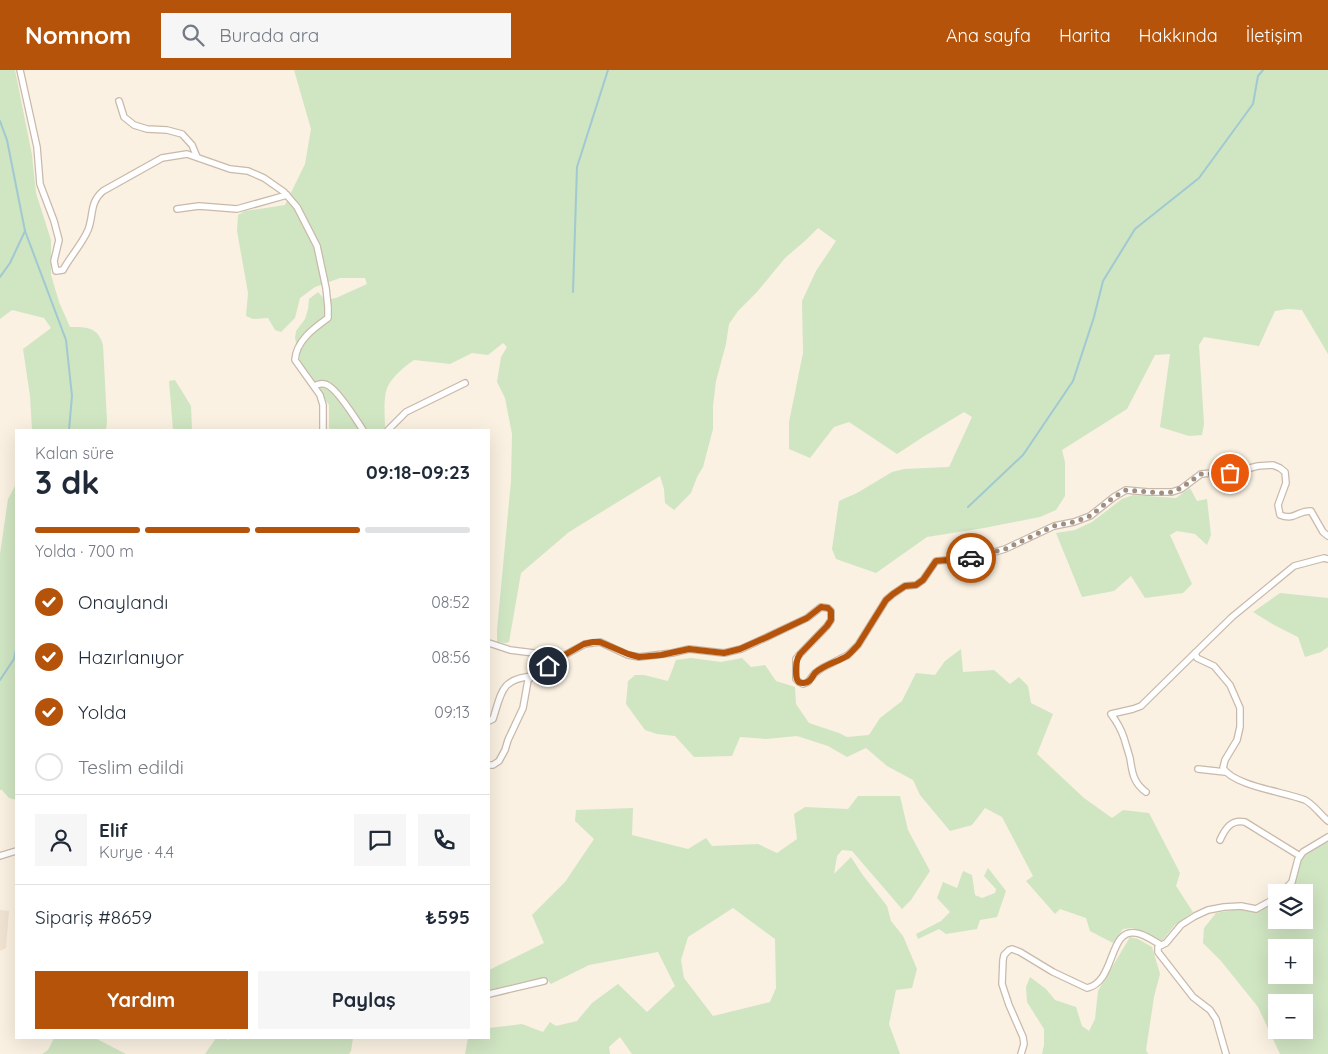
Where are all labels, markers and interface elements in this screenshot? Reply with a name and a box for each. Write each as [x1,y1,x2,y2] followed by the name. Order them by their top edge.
[161,13,511,58] search box
[25,20,131,50] text: Nomnom
[179,21,207,49] icon: search
[219,23,319,47] text: Burada ara
[946,24,1031,47] text: Ana sayfa
[1059,24,1111,47] text: Harita
[1139,24,1218,47] text: Hakkında
[1246,24,1303,47] text: İletişim
[35,443,114,463] text: Kalan süre
[1209,452,1251,494] pin
[1216,459,1244,487] icon: bag
[366,460,470,484] text: 09:18–09:23
[35,462,99,502] text: 3 dk
[946,533,996,583] courier
[35,541,134,561] text: Yolda · 700 m
[957,544,985,572] icon: car
[35,588,63,616] icon: check
[78,590,168,614] text: Onaylandı
[431,592,470,612] text: 08:52
[35,643,63,671] icon: check
[78,645,184,669] text: Hazırlanıyor
[527,645,569,687] pin
[432,647,470,667] text: 08:56
[534,652,562,680] icon: home
[35,698,63,726] icon: check
[78,700,127,724] text: Yolda
[434,702,470,722] text: 09:13
[78,755,184,779] text: Teslim edildi
[35,814,87,866] button: person
[354,814,406,866] button: chat
[418,814,470,866] button: phone
[99,818,128,842] text: Elif
[99,842,174,862] text: Kurye · 4.4
[1268,884,1313,1039] map controls
[1268,884,1313,929] button: layers
[35,905,152,929] text: Sipariş #8659
[425,905,470,929] text: ₺595
[1268,939,1313,984] button: +
[35,971,248,1029] button: Yardım
[258,971,470,1029] button: Paylaş
[1268,994,1313,1039] button: −

